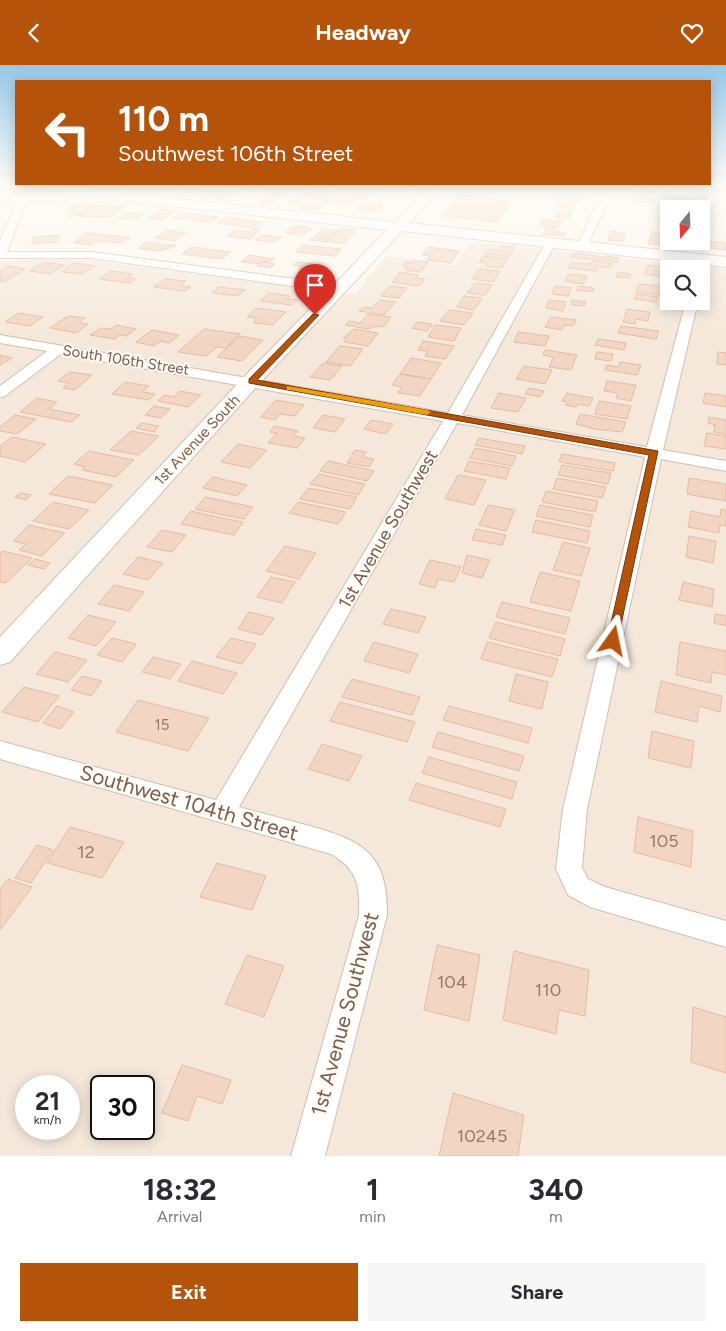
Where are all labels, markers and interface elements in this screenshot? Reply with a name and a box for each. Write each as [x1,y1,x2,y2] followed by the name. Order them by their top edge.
[20,19,48,47] icon: back
[315,19,411,46] text: Headway
[678,19,706,47] icon: heart
[118,98,209,140] text: 110 m
[35,100,100,165] icon: left
[118,140,353,167] text: Southwest 106th Street
[660,200,710,250] north arrow
[660,200,710,310] map controls
[660,260,710,310] button: search
[294,264,336,315] pin
[301,271,329,299] icon: arrive
[61,341,191,379] street label: South 106th Street
[150,391,244,489] street label: 1st Avenue South
[334,446,443,612] street label: 1st Avenue Southwest
[586,614,638,666] position arrow
[155,716,169,734] house number: 15
[77,759,301,846] street label: Southwest 104th Street
[649,830,679,852] house number: 105
[77,841,95,863] house number: 12
[305,909,384,1118] street label: 1st Avenue Southwest
[437,971,467,993] house number: 104
[535,979,561,1001] house number: 110
[90,1075,155,1140] speed limit sign: 30
[35,1086,60,1116] text: 21
[34,1113,61,1127] text: km/h
[457,1125,507,1147] house number: 10245
[143,1171,217,1208] text: 18:32
[366,1171,379,1208] text: 1
[528,1171,583,1208] text: 340
[157,1207,202,1226] text: Arrival
[359,1207,386,1226] text: min
[549,1207,563,1226] text: m
[20,1263,358,1321] button: Exit
[368,1263,706,1321] button: Share

